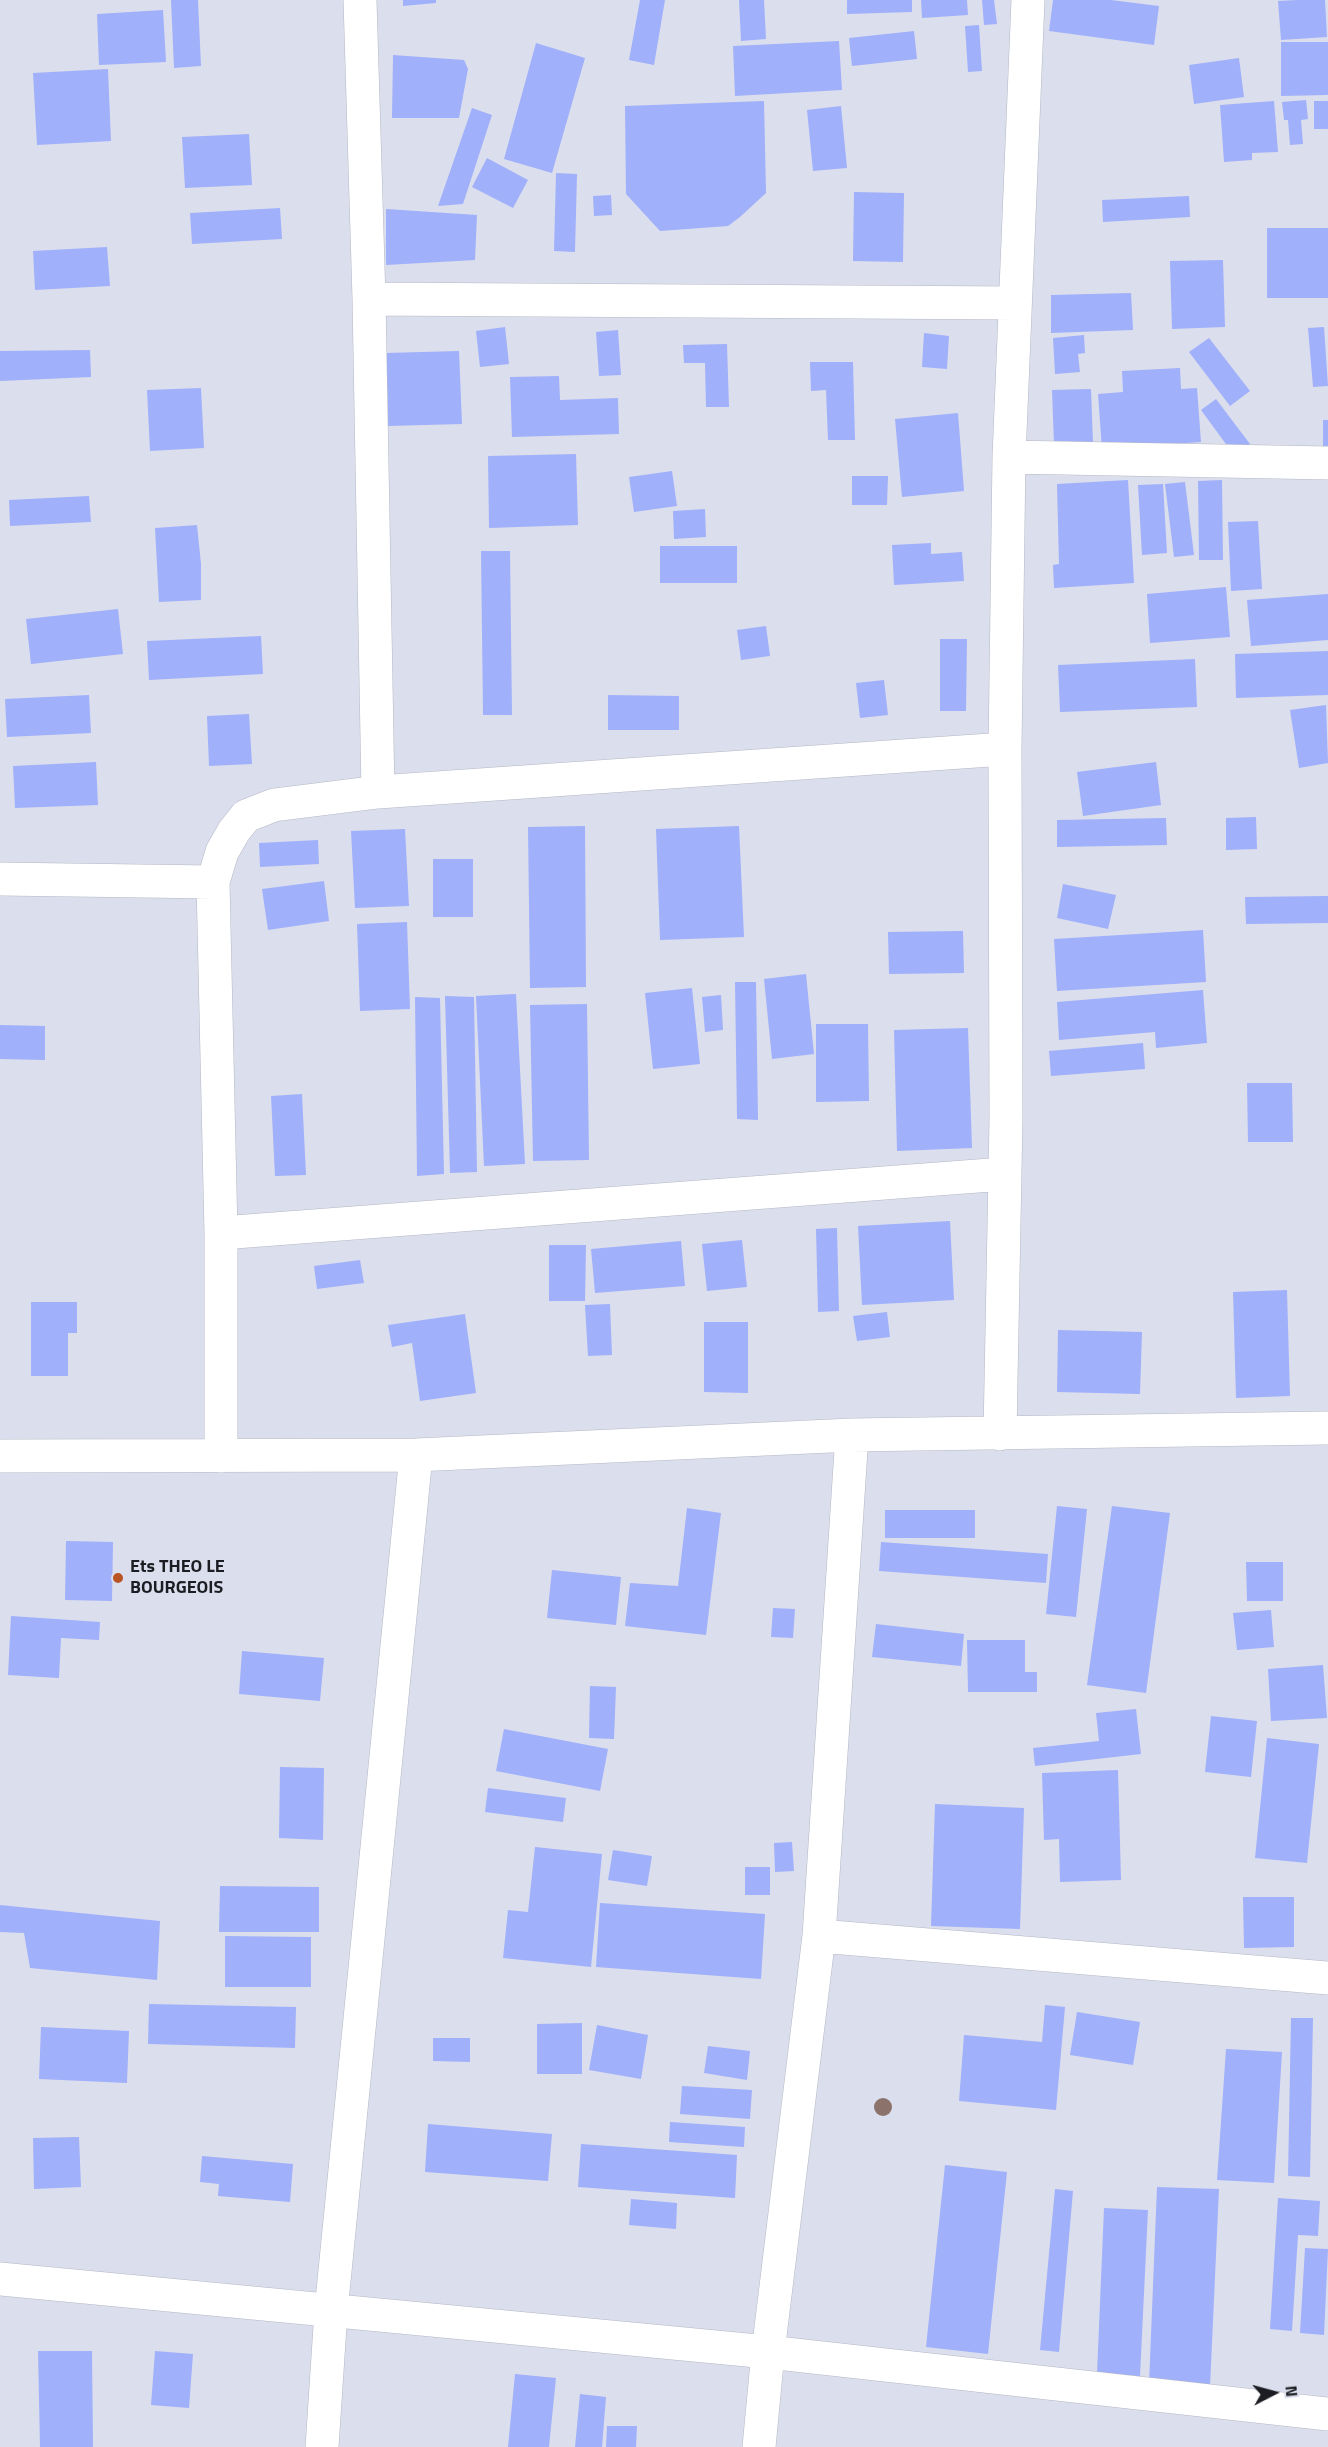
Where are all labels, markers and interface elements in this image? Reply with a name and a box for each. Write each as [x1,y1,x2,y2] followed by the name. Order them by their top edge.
[130,1557,225,1600] place label: Ets THEO LE BOURGEOIS
[111,1571,125,1585] marker: Ets THEO LE BOURGEOIS
[1244,2363,1304,2423] north arrow
[1279,2384,1304,2398] text: N

